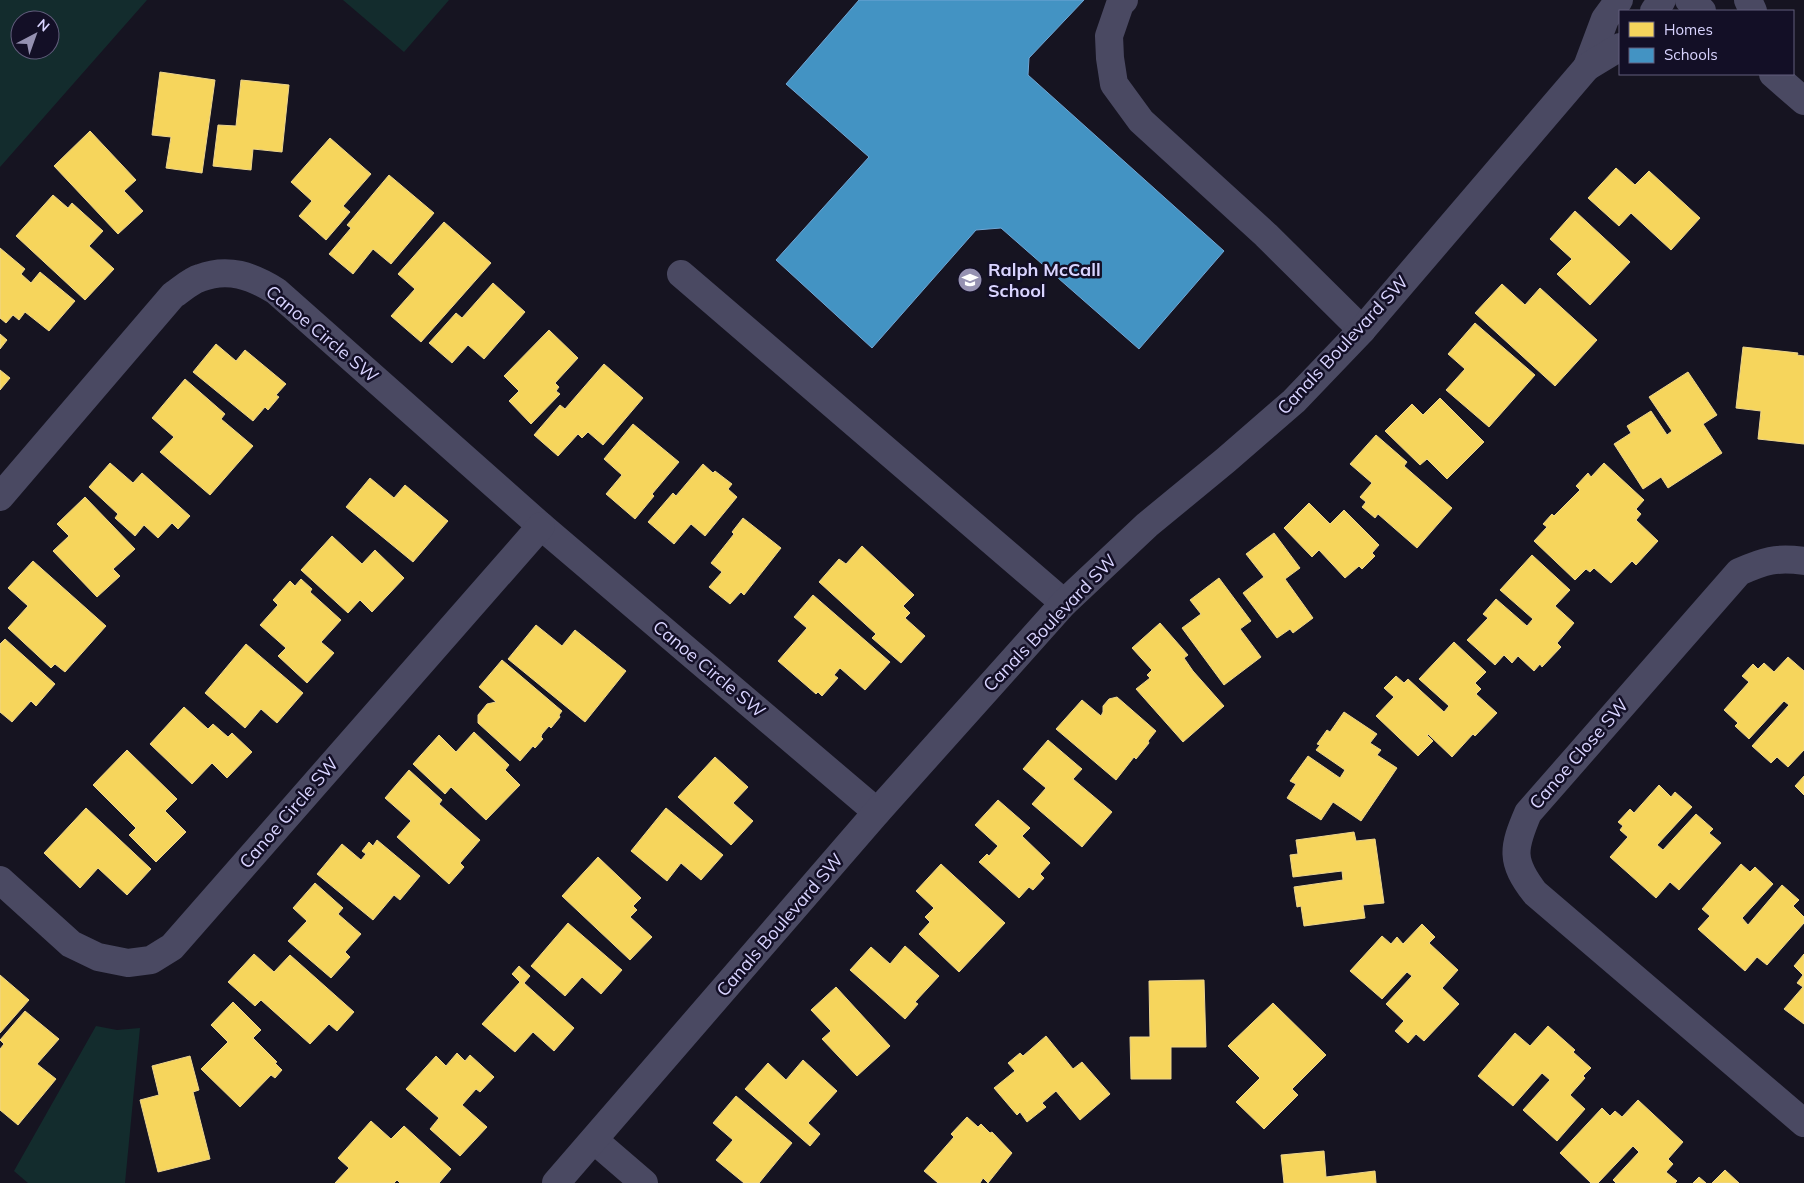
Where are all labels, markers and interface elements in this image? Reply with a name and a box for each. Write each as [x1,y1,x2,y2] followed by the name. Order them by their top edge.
[10,10,60,60] north arrow
[1619,10,1794,75] legend
[34,15,53,35] text: N
[1664,20,1713,39] text: Homes
[1664,45,1718,64] text: Schools
[988,258,1101,302] place label: Ralph McCall School
[957,267,983,293] school or university icon: Ralph McCall School
[1272,270,1413,419] street label: Canals Boulevard SW
[261,280,383,387] street label: Canoe Circle SW
[978,549,1121,696] street label: Canals Boulevard SW
[648,615,770,722] street label: Canoe Circle SW
[1524,694,1633,814] street label: Canoe Close SW
[234,752,343,873] street label: Canoe Circle SW
[711,848,848,1001] street label: Canals Boulevard SW

